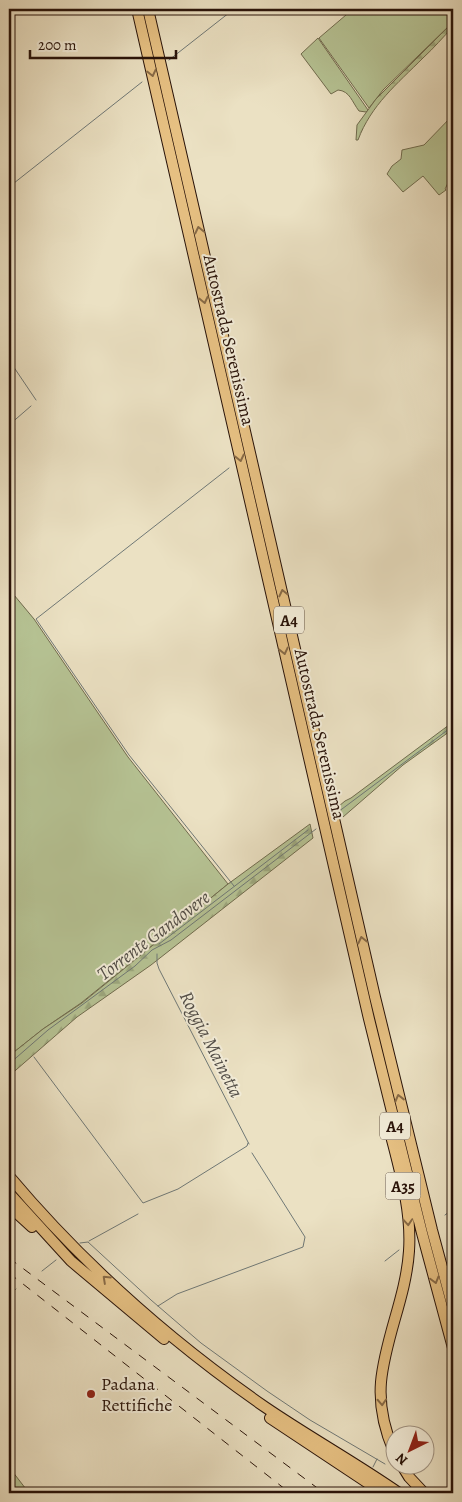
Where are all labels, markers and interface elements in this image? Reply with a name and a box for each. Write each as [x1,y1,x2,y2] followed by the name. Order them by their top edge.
[30,28,176,60] scale bar
[38,35,77,55] text: 200 m
[146,69,156,78] one-way arrow
[194,226,205,235] one-way arrow
[197,251,260,428] street label: Autostrada Serenissima
[198,295,209,304] one-way arrow
[234,454,245,463] one-way arrow
[278,589,289,598] one-way arrow
[274,606,304,634] road number: A4
[288,645,351,822] street label: Autostrada Serenissima
[278,646,289,655] one-way arrow
[92,885,215,987] water label: Torrente Gandovere
[357,935,368,944] one-way arrow
[173,987,249,1103] water label: Roggia Mainetta
[394,1093,405,1102] one-way arrow
[380,1112,410,1140] road number: A4
[386,1172,420,1200] road number: A35
[403,1218,414,1226] one-way arrow
[103,1276,112,1285] one-way arrow
[429,1276,439,1284] one-way arrow
[101,1372,172,1417] place label: Padana Rettifiche
[85,1388,97,1400] marker: Padana Rettifiche
[376,1398,387,1406] one-way arrow
[384,1424,434,1474] north arrow
[391,1449,412,1470] text: N

